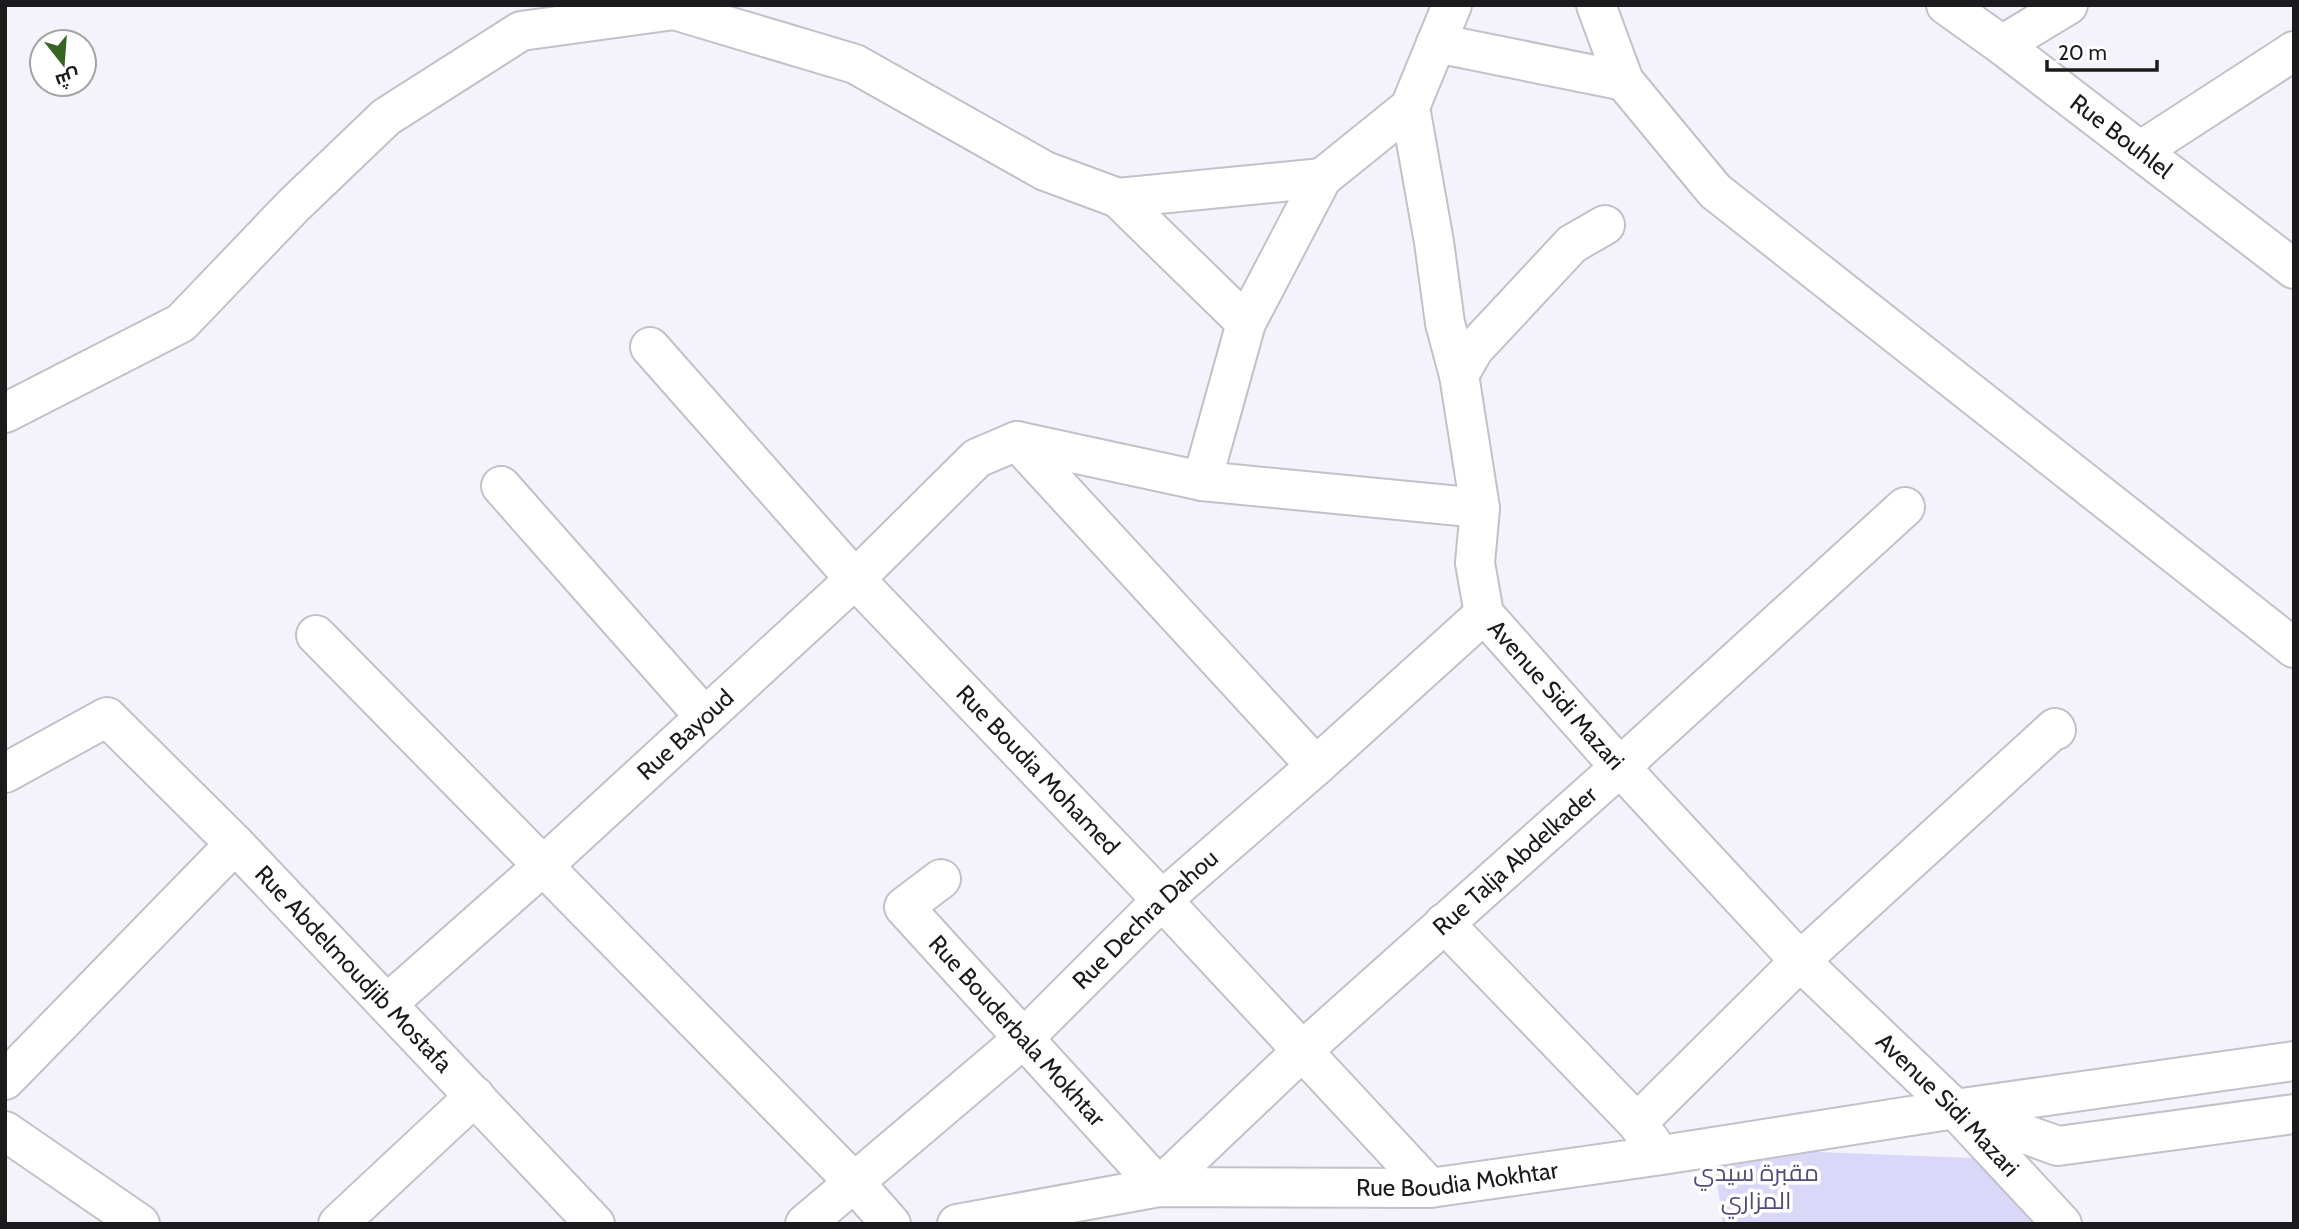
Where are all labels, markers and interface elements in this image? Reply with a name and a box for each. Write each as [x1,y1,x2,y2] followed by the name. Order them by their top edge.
[28,28,98,98] north arrow
[2047,28,2157,72] scale bar
[2058,40,2107,65] text: 20 m
[53,64,83,93] text: ش
[2065,88,2179,185] street label: Rue Bouhlel
[1482,614,1631,776] street label: Avenue Sidi Mazari
[950,679,1126,861] street label: Rue Boudia Mohamed
[631,683,740,786] street label: Rue Bayoud
[1427,779,1603,941] street label: Rue Talja Abdelkader
[1066,843,1224,995] street label: Rue Dechra Dahou
[249,859,459,1079] street label: Rue Abdelmoudjib Mostafa
[923,929,1112,1132] street label: Rue Bouderbala Mokhtar
[1870,1027,2025,1182] street label: Avenue Sidi Mazari
[1356,1155,1560,1202] street label: Rue Boudia Mokhtar
[1693,1158,1819,1219] park label: مقبرة سيدي المزاري

